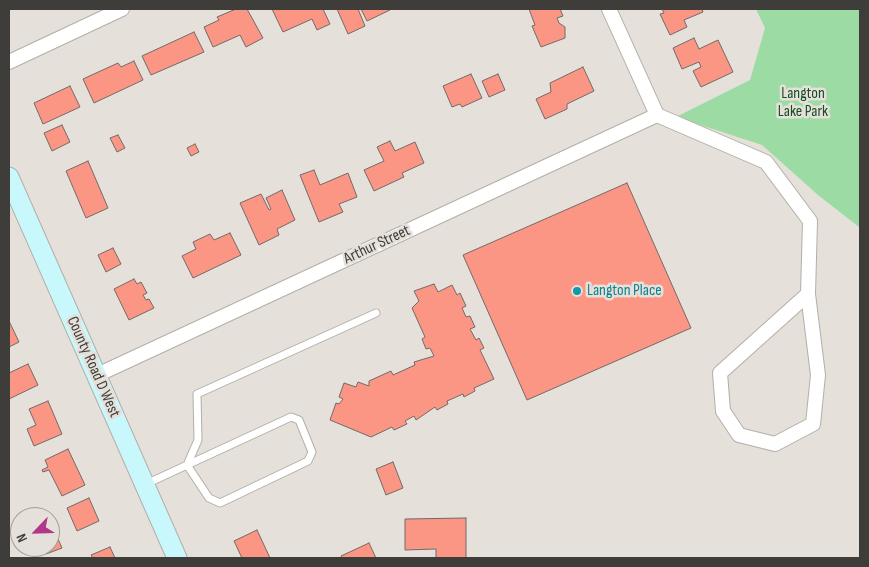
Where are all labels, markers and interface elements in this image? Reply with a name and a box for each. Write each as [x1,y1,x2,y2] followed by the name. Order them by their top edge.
[778,84,828,122] park label: Langton Lake Park
[341,221,413,269] street label: Arthur Street
[587,281,662,301] place label: Langton Place
[571,285,583,297] marker: Langton Place
[62,314,124,420] street label: County Road D West
[10,507,60,557] north arrow
[12,531,31,545] text: N

